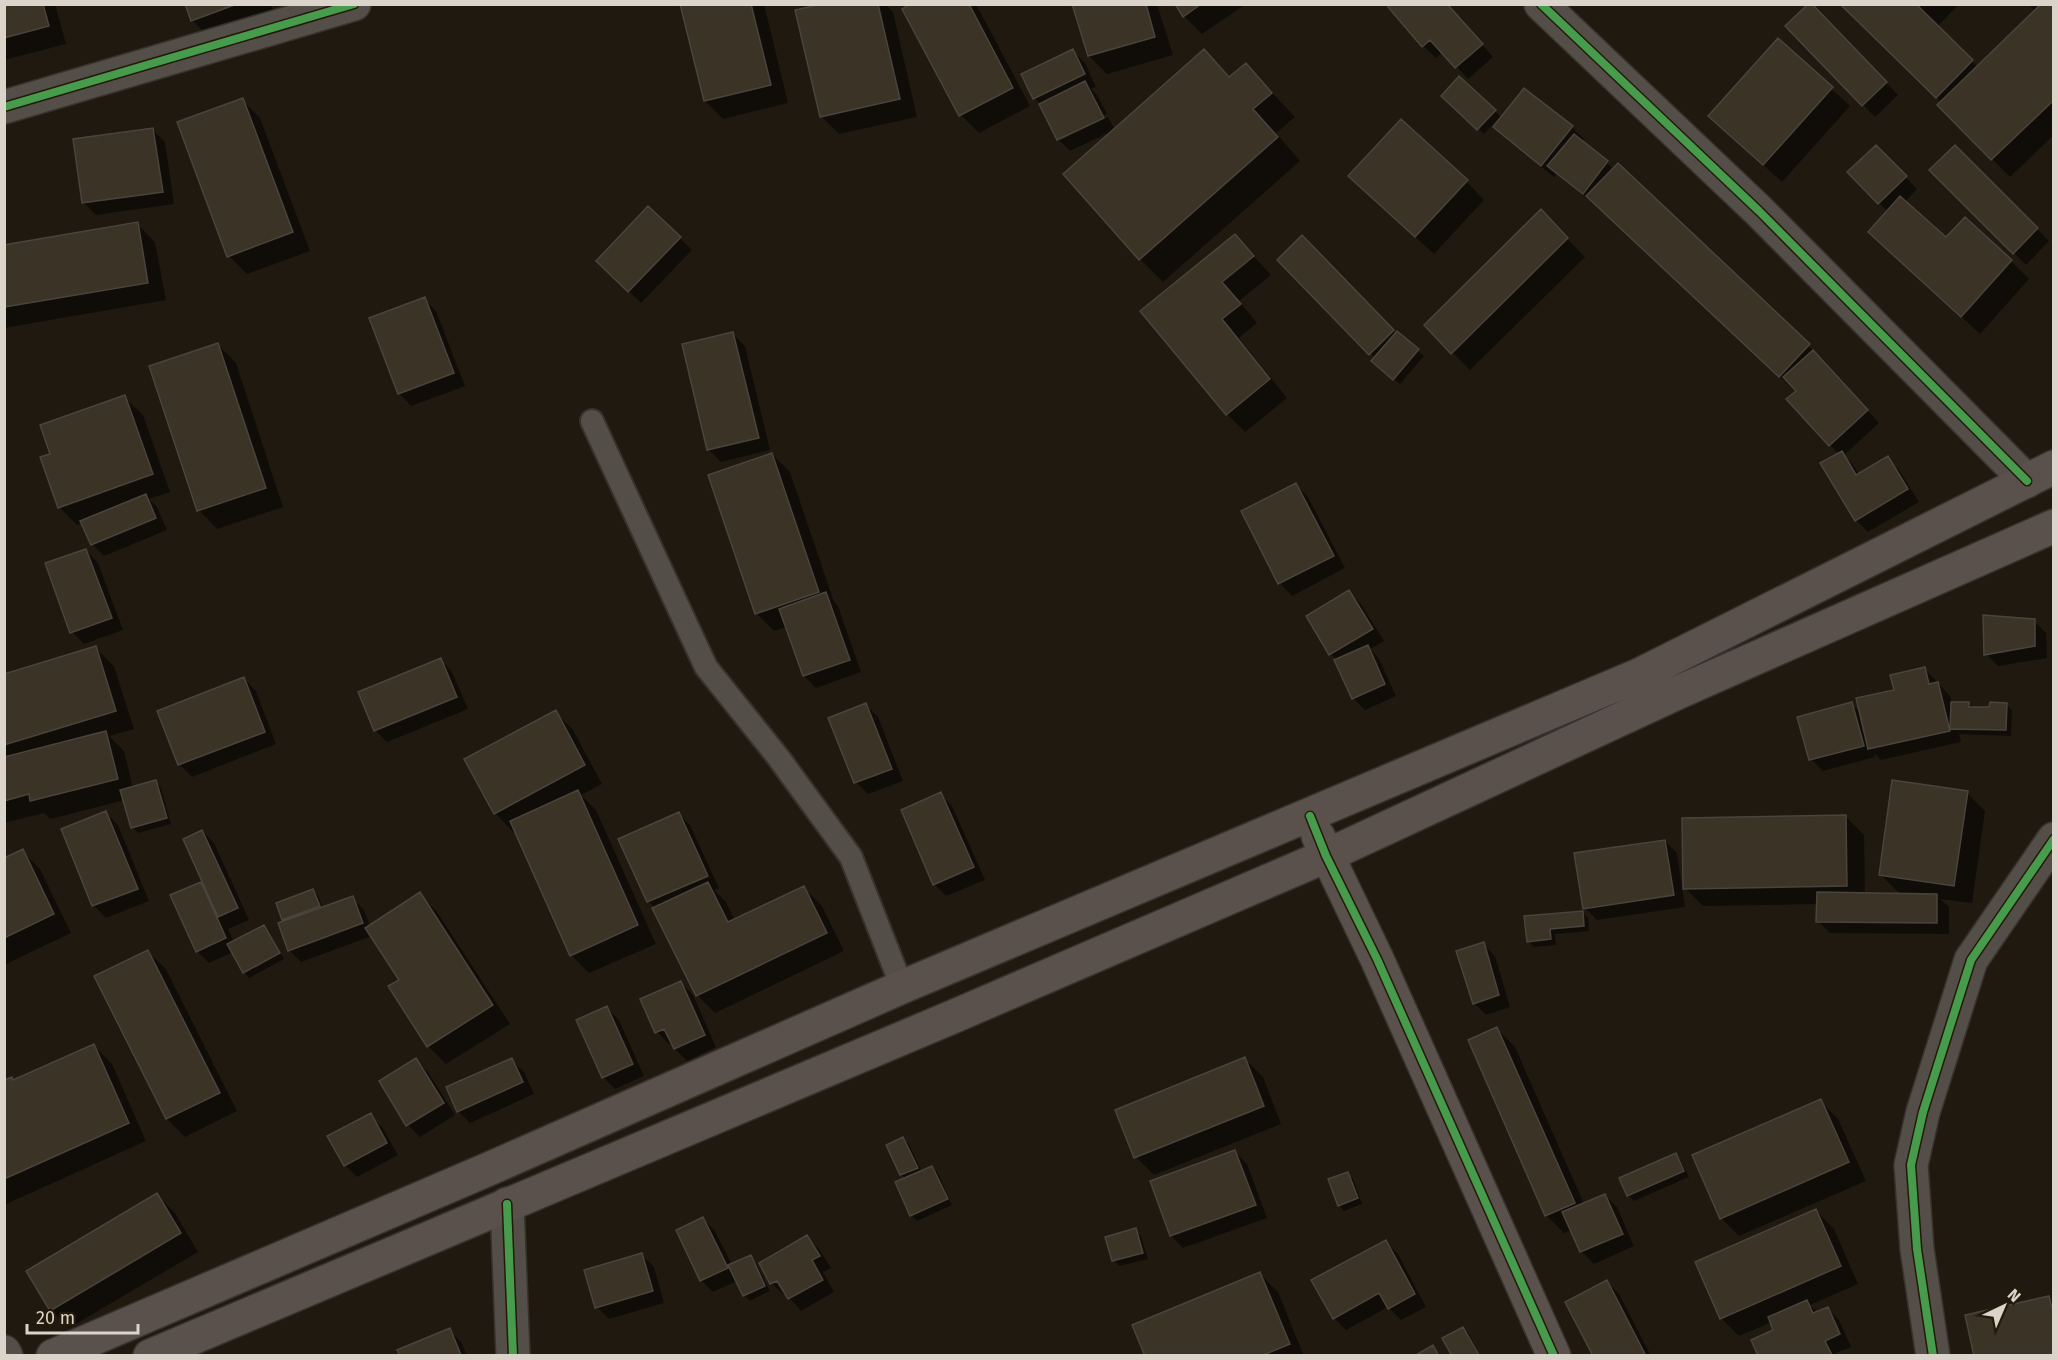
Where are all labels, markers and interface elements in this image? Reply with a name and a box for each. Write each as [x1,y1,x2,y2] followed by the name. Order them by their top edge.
[1974,1276,2034,1336] north arrow
[2004,1285,2024,1306] text: N
[27,1297,138,1335] scale bar
[36,1307,75,1329] text: 20 m

